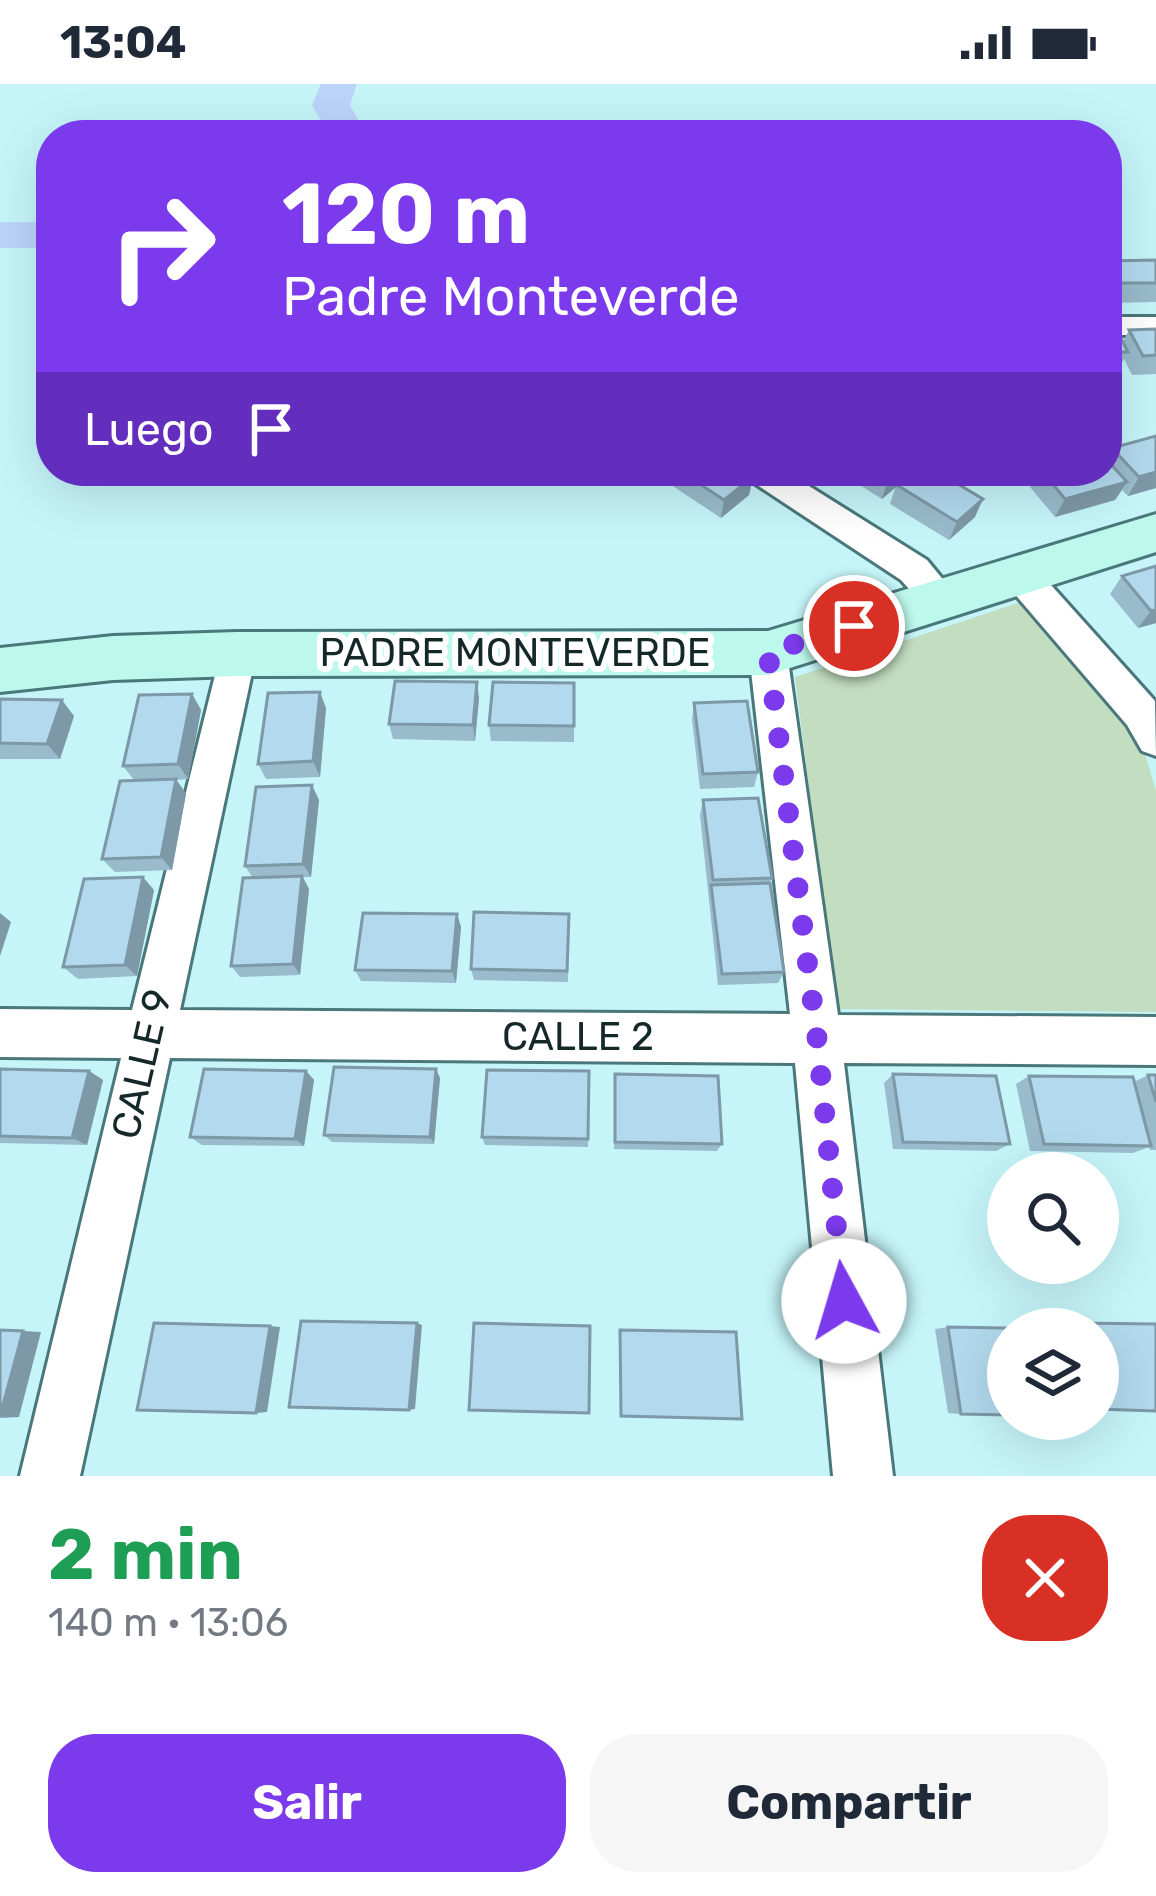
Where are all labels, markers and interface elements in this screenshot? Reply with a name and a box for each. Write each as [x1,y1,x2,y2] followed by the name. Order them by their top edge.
[60,16,187,69] text: 13:04
[282,164,530,264] text: 120 m
[84,168,240,324] icon: right
[282,265,740,329] text: Padre Monteverde
[238,396,304,462] icon: arrive
[84,403,214,456] text: Luego
[803,575,905,677] pin
[821,593,887,659] icon: arrive
[320,630,710,676] street label: PADRE MONTEVERDE
[102,985,182,1143] street label: CALLE 9
[502,1014,654,1060] street label: CALLE 2
[987,1152,1119,1440] map controls
[987,1152,1119,1284] button: search
[781,1238,907,1364] position arrow
[987,1308,1119,1440] button: layers
[48,1512,243,1597] text: 2 min
[982,1515,1108,1641] button: close
[48,1600,288,1646] text: 140 m · 13:06
[48,1734,566,1872] button: Salir
[590,1734,1108,1872] button: Compartir

